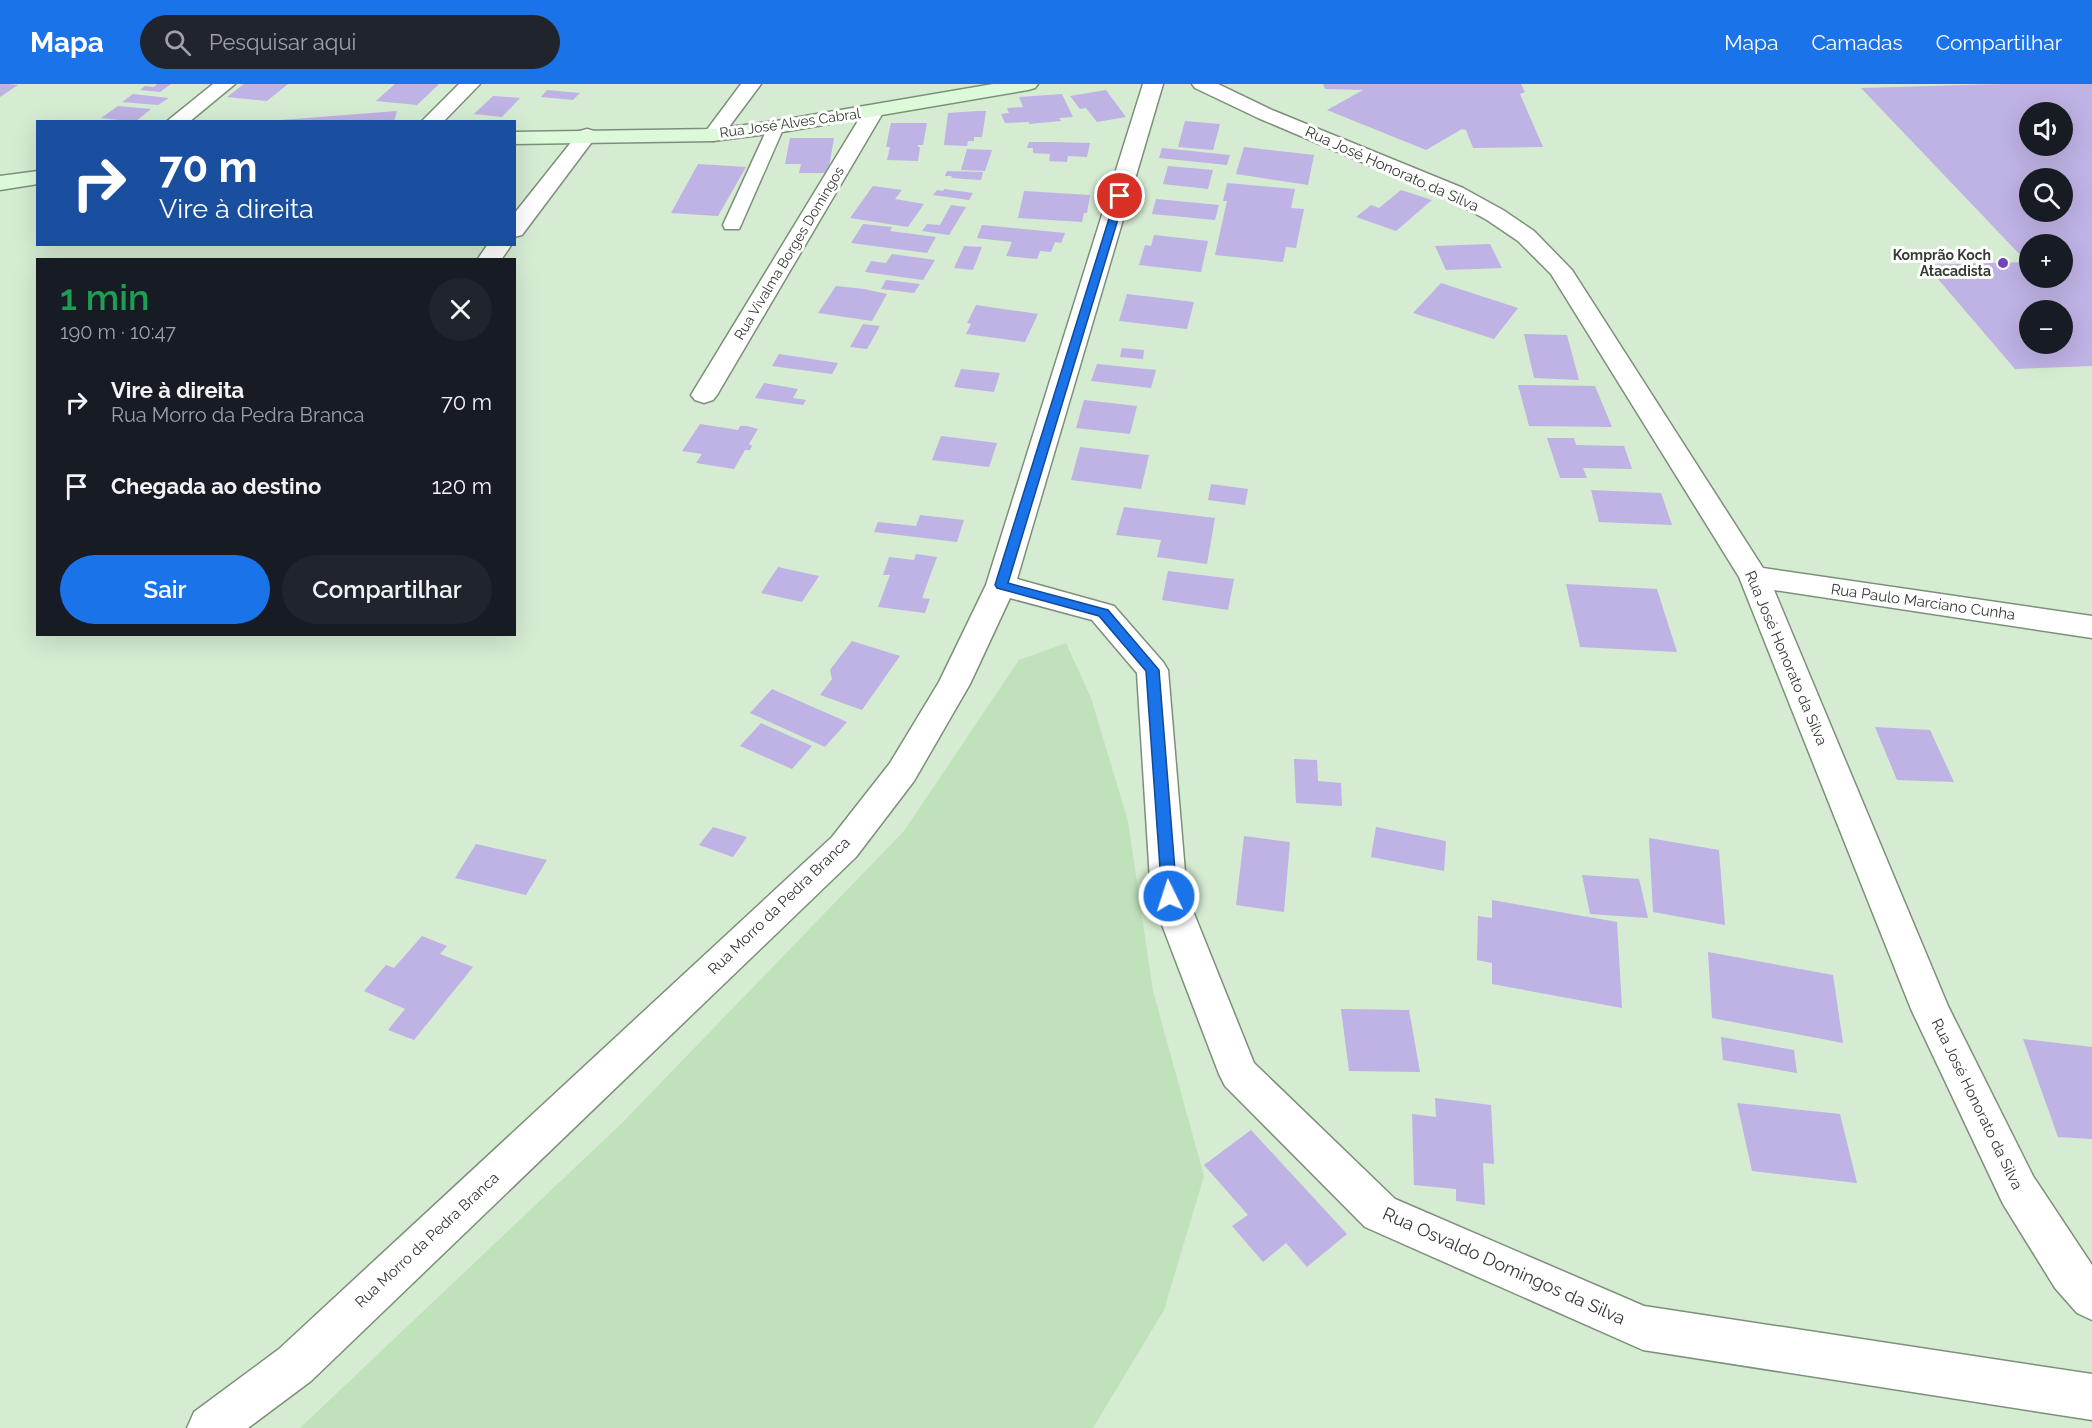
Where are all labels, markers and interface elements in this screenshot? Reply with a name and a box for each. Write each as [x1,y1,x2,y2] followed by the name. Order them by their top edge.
[140,15,560,69] search box
[30,26,104,59] text: Mapa
[161,26,194,59] icon: search
[209,29,356,55] text: Pesquisar aqui
[1724,30,1778,55] text: Mapa
[1811,30,1903,55] text: Camadas
[1936,30,2062,55] text: Compartilhar
[2019,102,2073,354] map controls
[2019,102,2073,156] button: sound
[718,105,862,141] street label: Rua José Alves Cabral
[1302,123,1482,215] street label: Rua José Honorato da Silva
[159,143,258,192] text: 70 m
[60,144,138,222] icon: right
[731,163,847,342] street label: Rua Vivalma Borges Domingos
[2019,168,2073,222] button: search
[1094,170,1145,221] pin
[1103,179,1136,212] icon: arrive
[159,193,314,224] text: Vire à direita
[2019,234,2073,288] button: +
[1893,247,1991,279] place label: Komprão Koch Atacadista
[1996,256,2010,270] marker: Komprão Koch Atacadista
[60,276,149,318] text: 1 min
[429,278,492,341] button: close
[2019,300,2073,354] button: −
[60,320,176,344] text: 190 m · 10:47
[111,377,244,403] text: Vire à direita
[60,386,93,419] icon: right
[441,389,492,415] text: 70 m
[111,403,364,427] text: Rua Morro da Pedra Branca
[60,470,93,503] icon: arrive
[111,473,321,499] text: Chegada ao destino
[432,473,492,499] text: 120 m
[60,555,270,624] button: Sair
[282,555,492,624] button: Compartilhar
[1741,568,1831,748] street label: Rua José Honorato da Silva
[1830,580,2016,624] street label: Rua Paulo Marciano Cunha
[704,834,854,978] street label: Rua Morro da Pedra Branca
[1137,864,1201,928] position arrow
[1928,1016,2026,1192] street label: Rua José Honorato da Silva
[351,1169,503,1311] street label: Rua Morro da Pedra Branca
[1380,1202,1629,1329] street label: Rua Osvaldo Domingos da Silva

